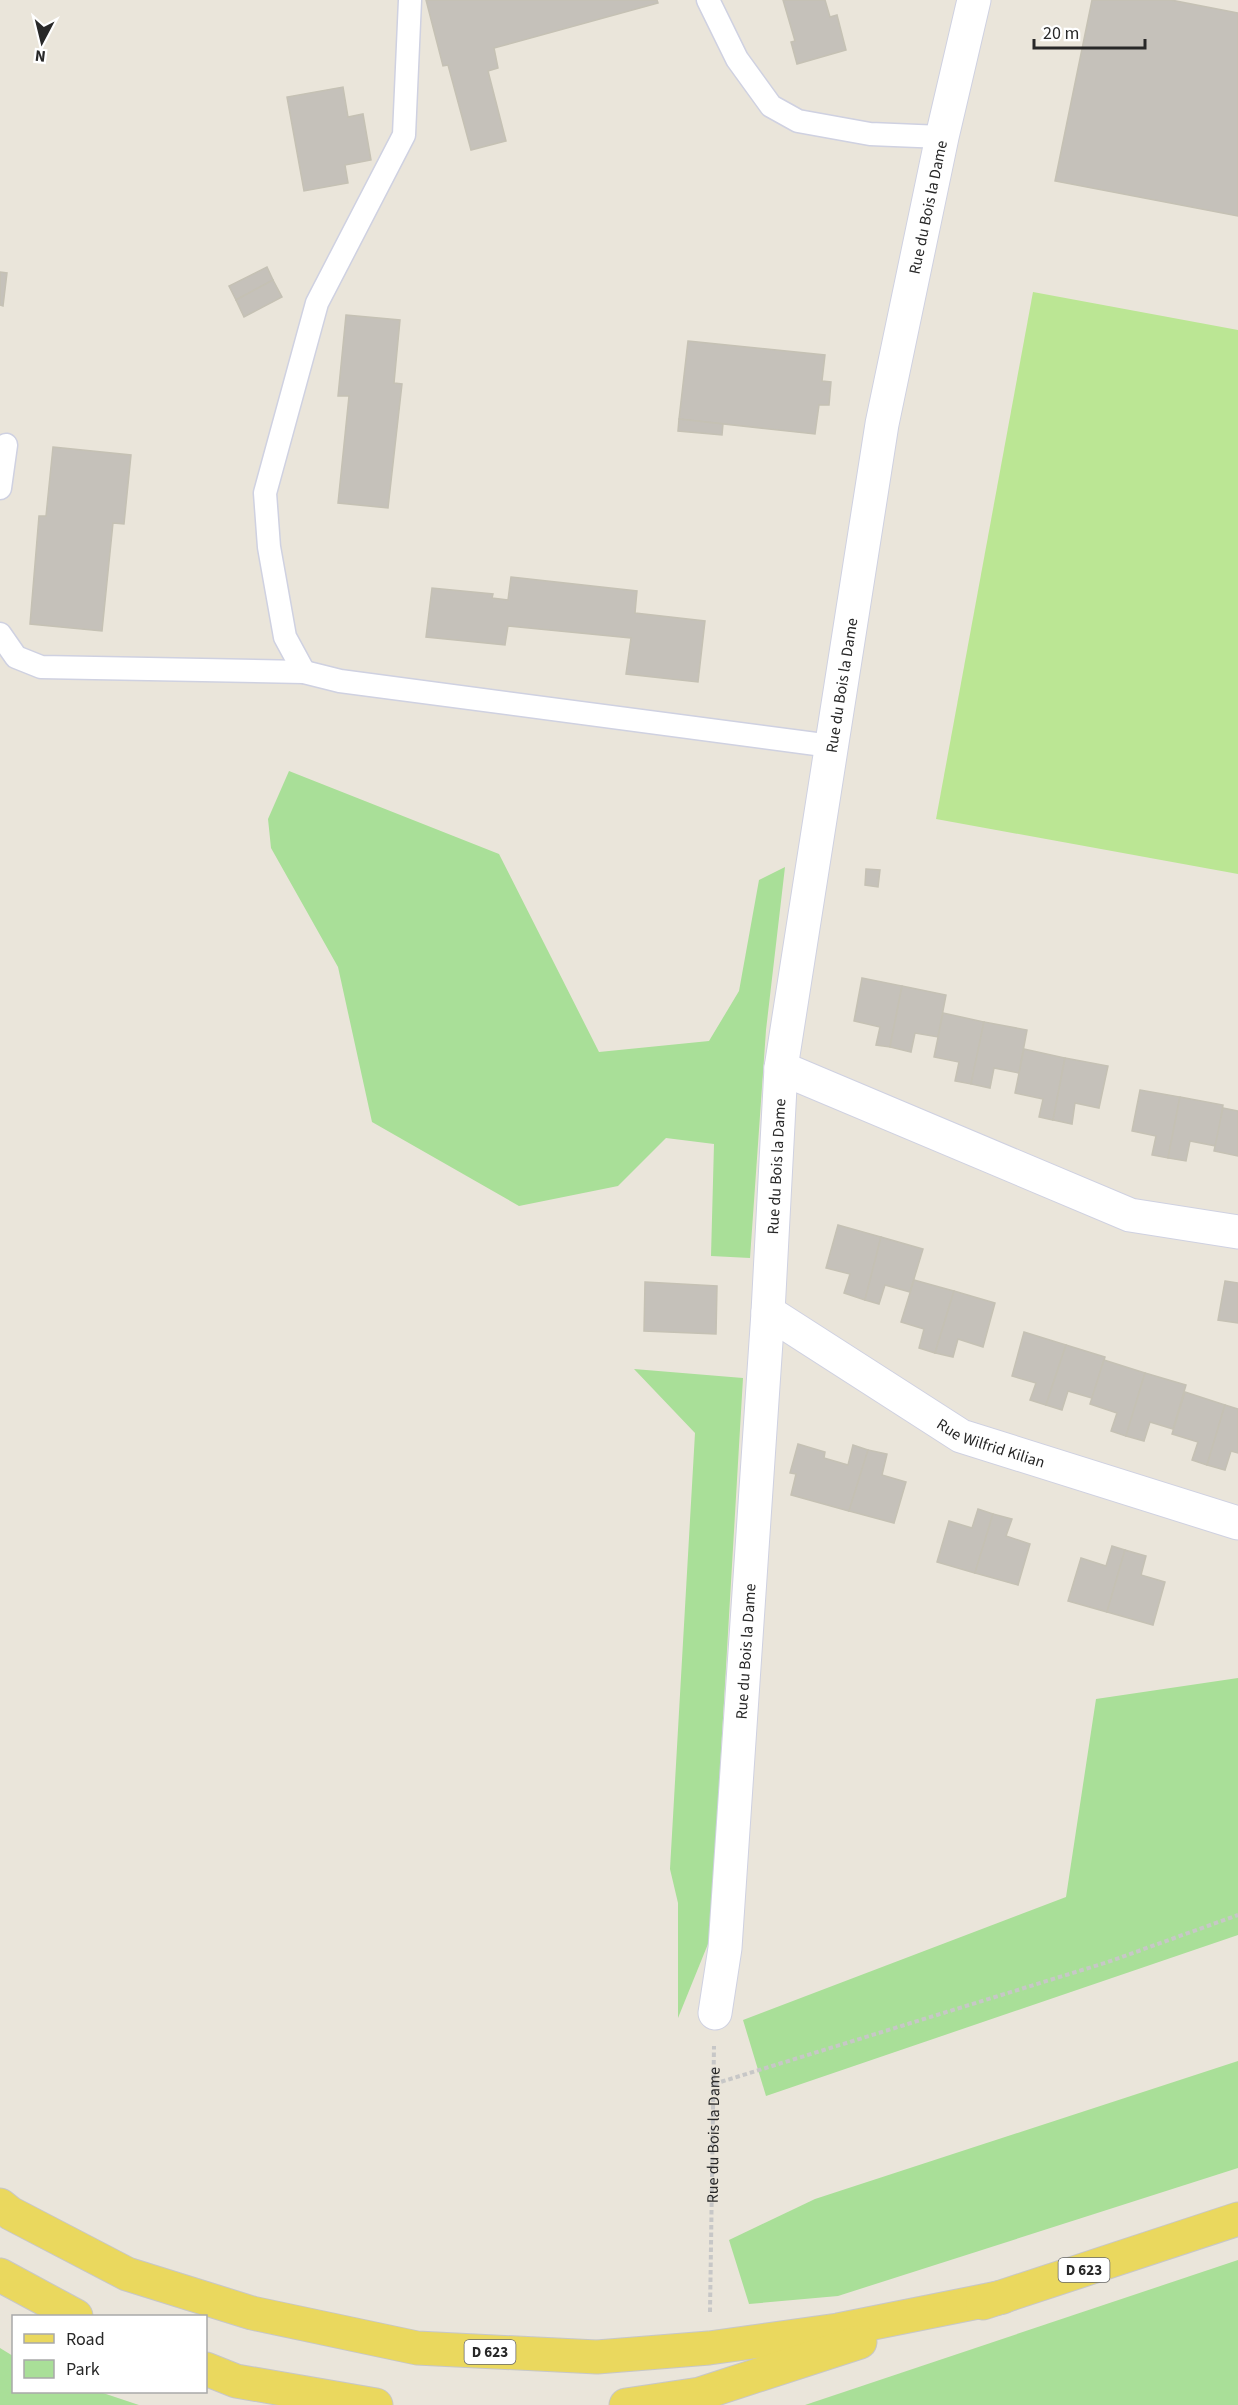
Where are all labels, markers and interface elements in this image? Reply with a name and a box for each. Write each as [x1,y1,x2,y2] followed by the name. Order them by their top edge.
[12,12,72,72] north arrow
[1034,12,1145,50] scale bar
[1043,21,1079,46] text: 20 m
[34,44,47,67] text: N
[904,138,953,276] street label: Rue du Bois la Dame
[821,616,863,754] street label: Rue du Bois la Dame
[762,1098,791,1235] street label: Rue du Bois la Dame
[932,1413,1048,1474] street label: Rue Wilfrid Kilian
[730,1583,762,1720] street label: Rue du Bois la Dame
[702,2067,726,2203] street label: Rue du Bois la Dame
[1058,2258,1110,2282] road number: D 623
[12,2315,207,2393] legend
[66,2327,105,2352] text: Road
[464,2340,516,2364] road number: D 623
[66,2357,100,2382] text: Park

